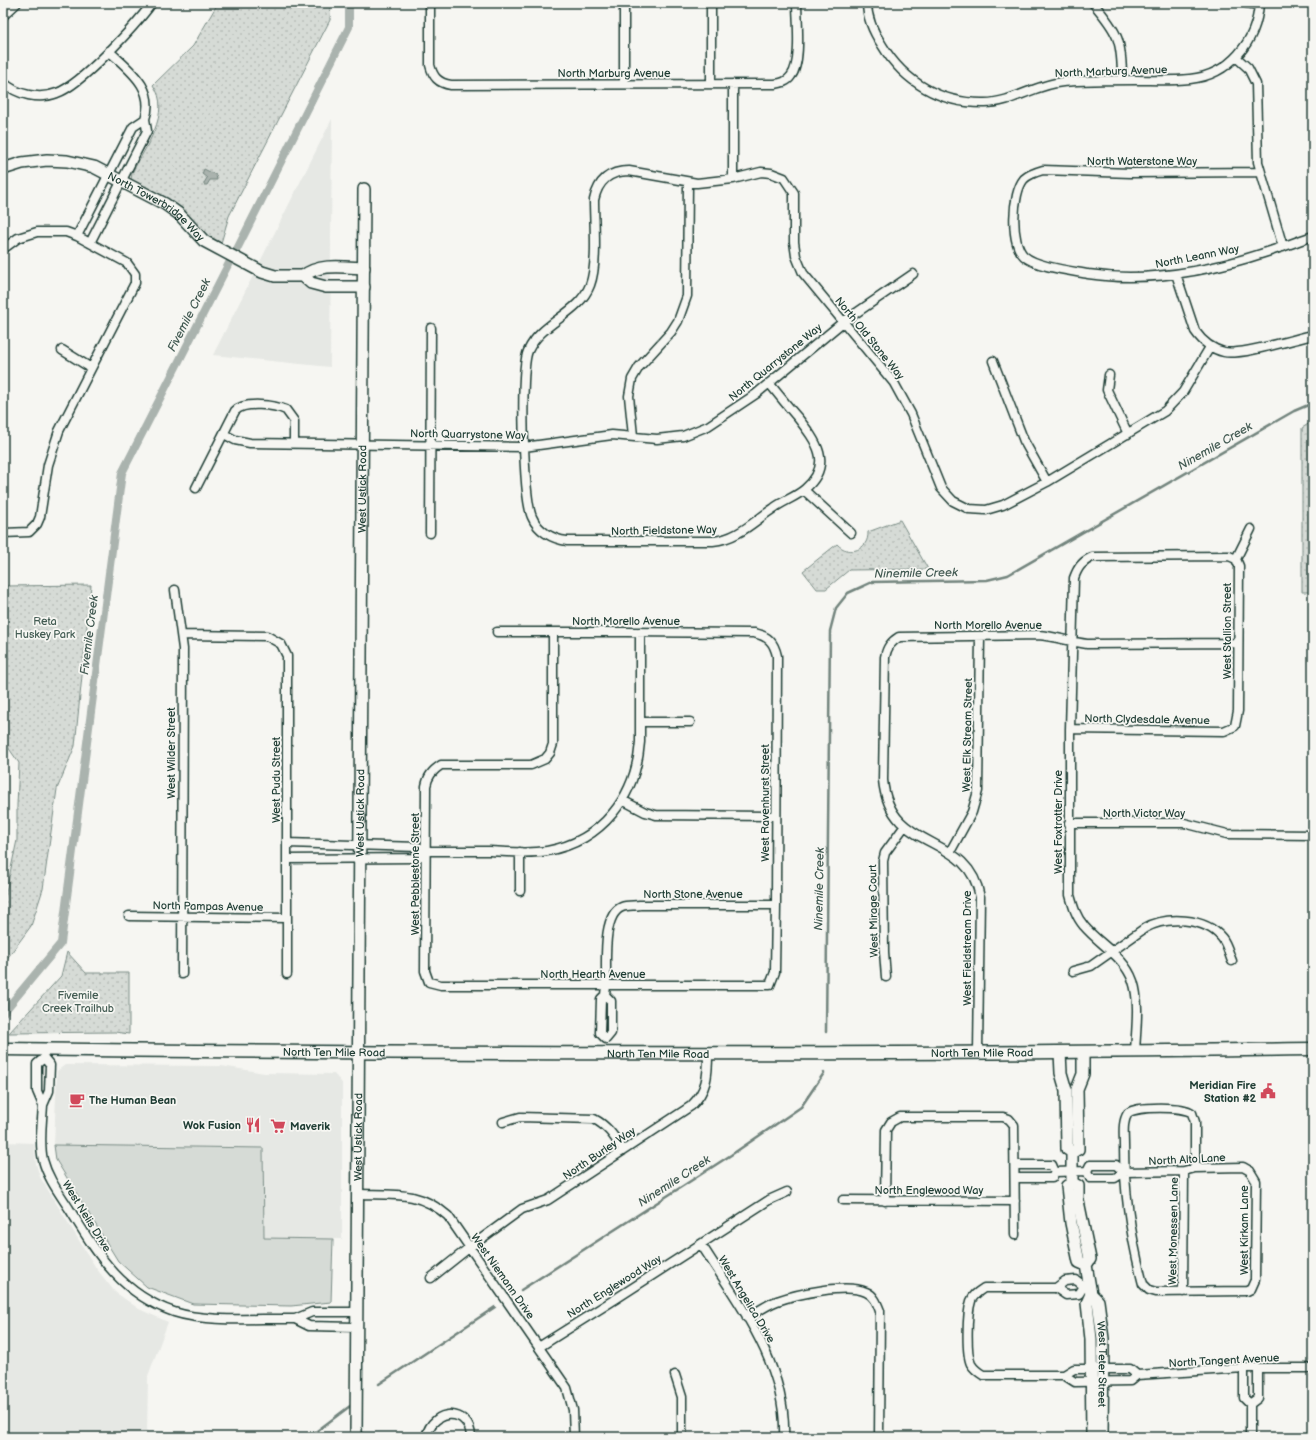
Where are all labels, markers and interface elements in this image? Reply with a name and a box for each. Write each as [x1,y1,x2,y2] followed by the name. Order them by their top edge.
[1054,63,1168,80] street label: North Marburg Avenue
[558,67,671,80] street label: North Marburg Avenue
[1087,155,1197,168] street label: North Waterstone Way
[105,169,207,244] street label: North Towerbridge Way
[1154,242,1240,271] street label: North Leann Way
[165,275,215,354] water label: Fivemile Creek
[832,294,907,382] street label: North Old Stone Way
[726,321,824,404] street label: North Quarrystone Way
[1175,419,1256,474] water label: Ninemile Creek
[410,427,526,442] street label: North Quarrystone Way
[356,445,369,533] street label: West Ustick Road
[611,523,717,538] street label: North Fieldstone Way
[874,565,959,582] water label: Ninemile Creek
[1221,582,1234,679] street label: West Stallion Street
[77,593,102,676] water label: Fivemile Creek
[15,615,76,641] park label: Reta Huskey Park
[572,615,680,628] street label: North Morello Avenue
[934,619,1042,632] street label: North Morello Avenue
[960,677,975,792] street label: West Elk Stream Street
[165,707,178,799] street label: West Wilder Street
[1084,712,1210,727] street label: North Clydesdale Avenue
[270,736,283,823] street label: West Pudu Street
[759,744,772,862] street label: West Ravenhurst Street
[354,769,367,857] street label: West Ustick Road
[1052,770,1065,874] street label: West Foxtrotter Drive
[1103,807,1185,820] street label: North Victor Way
[409,812,422,935] street label: West Pebblestone Street
[811,846,828,931] water label: Ninemile Creek
[866,864,881,958] street label: West Mirage Court
[643,888,743,901] street label: North Stone Avenue
[961,890,974,1006] street label: West Fieldstream Drive
[152,899,264,914] street label: North Pampas Avenue
[540,968,646,981] street label: North Hearth Avenue
[42,989,114,1015] park label: Fivemile Creek Trailhub
[283,1046,385,1059] street label: North Ten Mile Road
[931,1046,1033,1060] street label: North Ten Mile Road
[607,1047,709,1061] street label: North Ten Mile Road
[1189,1079,1256,1105] place label: Meridian Fire Station #2
[1259,1082,1277,1100] public building icon: Meridian Fire Station #2
[68,1091,86,1109] cafe icon: The Human Bean
[352,1093,365,1181] street label: West Ustick Road
[89,1094,176,1107] place label: The Human Bean
[244,1116,262,1134] restaurant icon: Wok Fusion
[269,1117,287,1135] supermarket icon: Maverik
[183,1119,241,1132] place label: Wok Fusion
[290,1120,330,1133] place label: Maverik
[560,1124,638,1183] street label: North Burley Way
[1148,1151,1226,1168] street label: North Alto Lane
[635,1152,714,1210] water label: Ninemile Creek
[1166,1177,1181,1285] street label: West Monessen Lane
[59,1178,114,1255] street label: West Nelis Drive
[875,1184,984,1197] street label: North Englewood Way
[1238,1185,1251,1275] street label: West Kirkam Lane
[468,1231,537,1322] street label: West Niemann Drive
[565,1252,664,1321] street label: North Englewood Way
[715,1253,778,1346] street label: West Angelica Drive
[1094,1321,1109,1408] street label: West Teter Street
[1168,1351,1280,1370] street label: North Tangent Avenue

